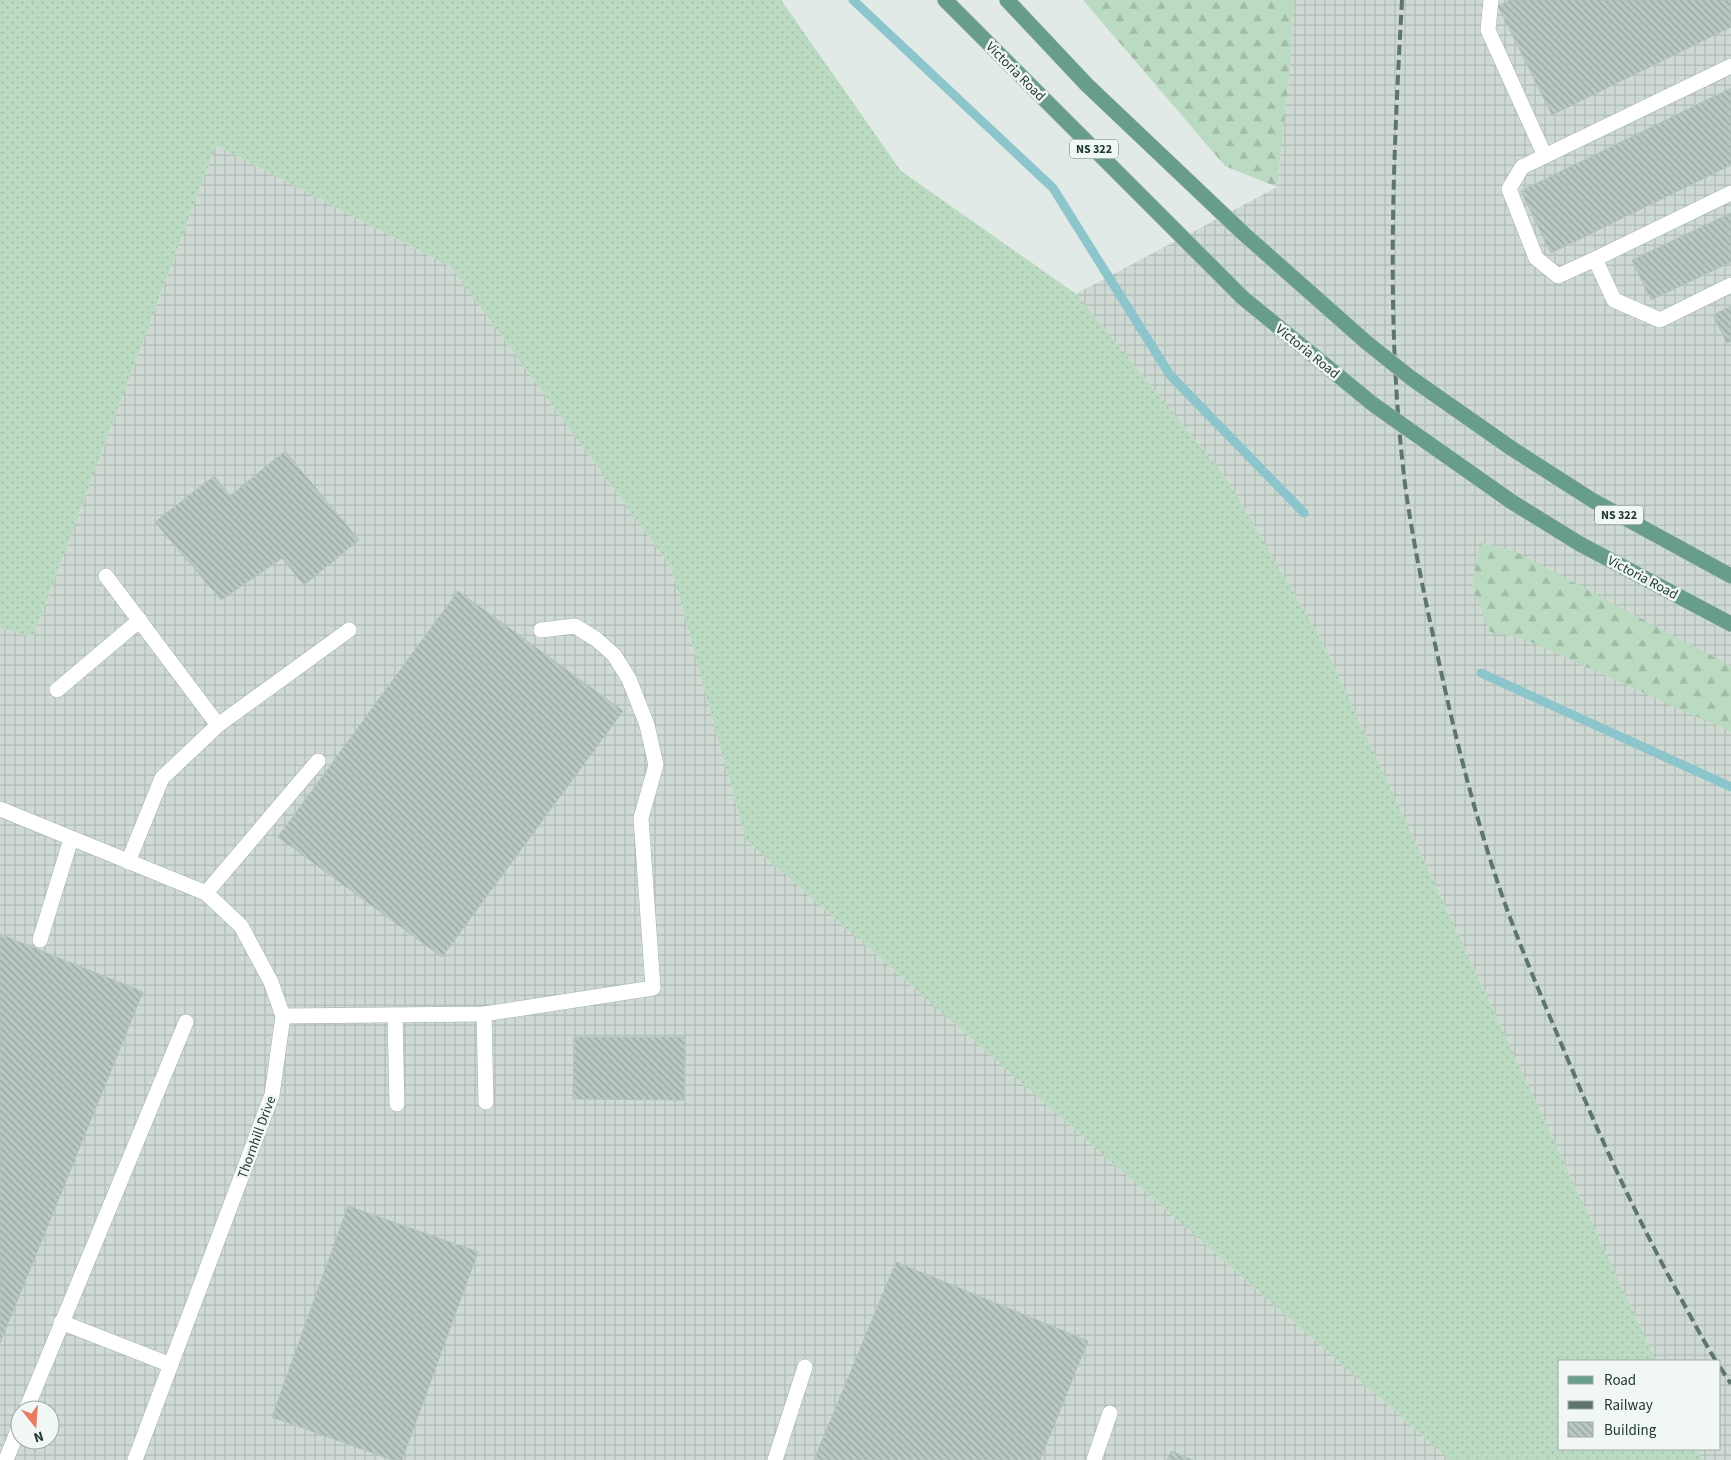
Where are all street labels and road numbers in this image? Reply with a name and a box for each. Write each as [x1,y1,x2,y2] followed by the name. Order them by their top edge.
[981,37,1050,106] street label: Victoria Road
[1070,140,1118,158] road number: NS 322
[1271,320,1344,384] street label: Victoria Road
[1595,506,1643,524] road number: NS 322
[1604,551,1681,605] street label: Victoria Road
[233,1093,281,1181] street label: Thornhill Drive

